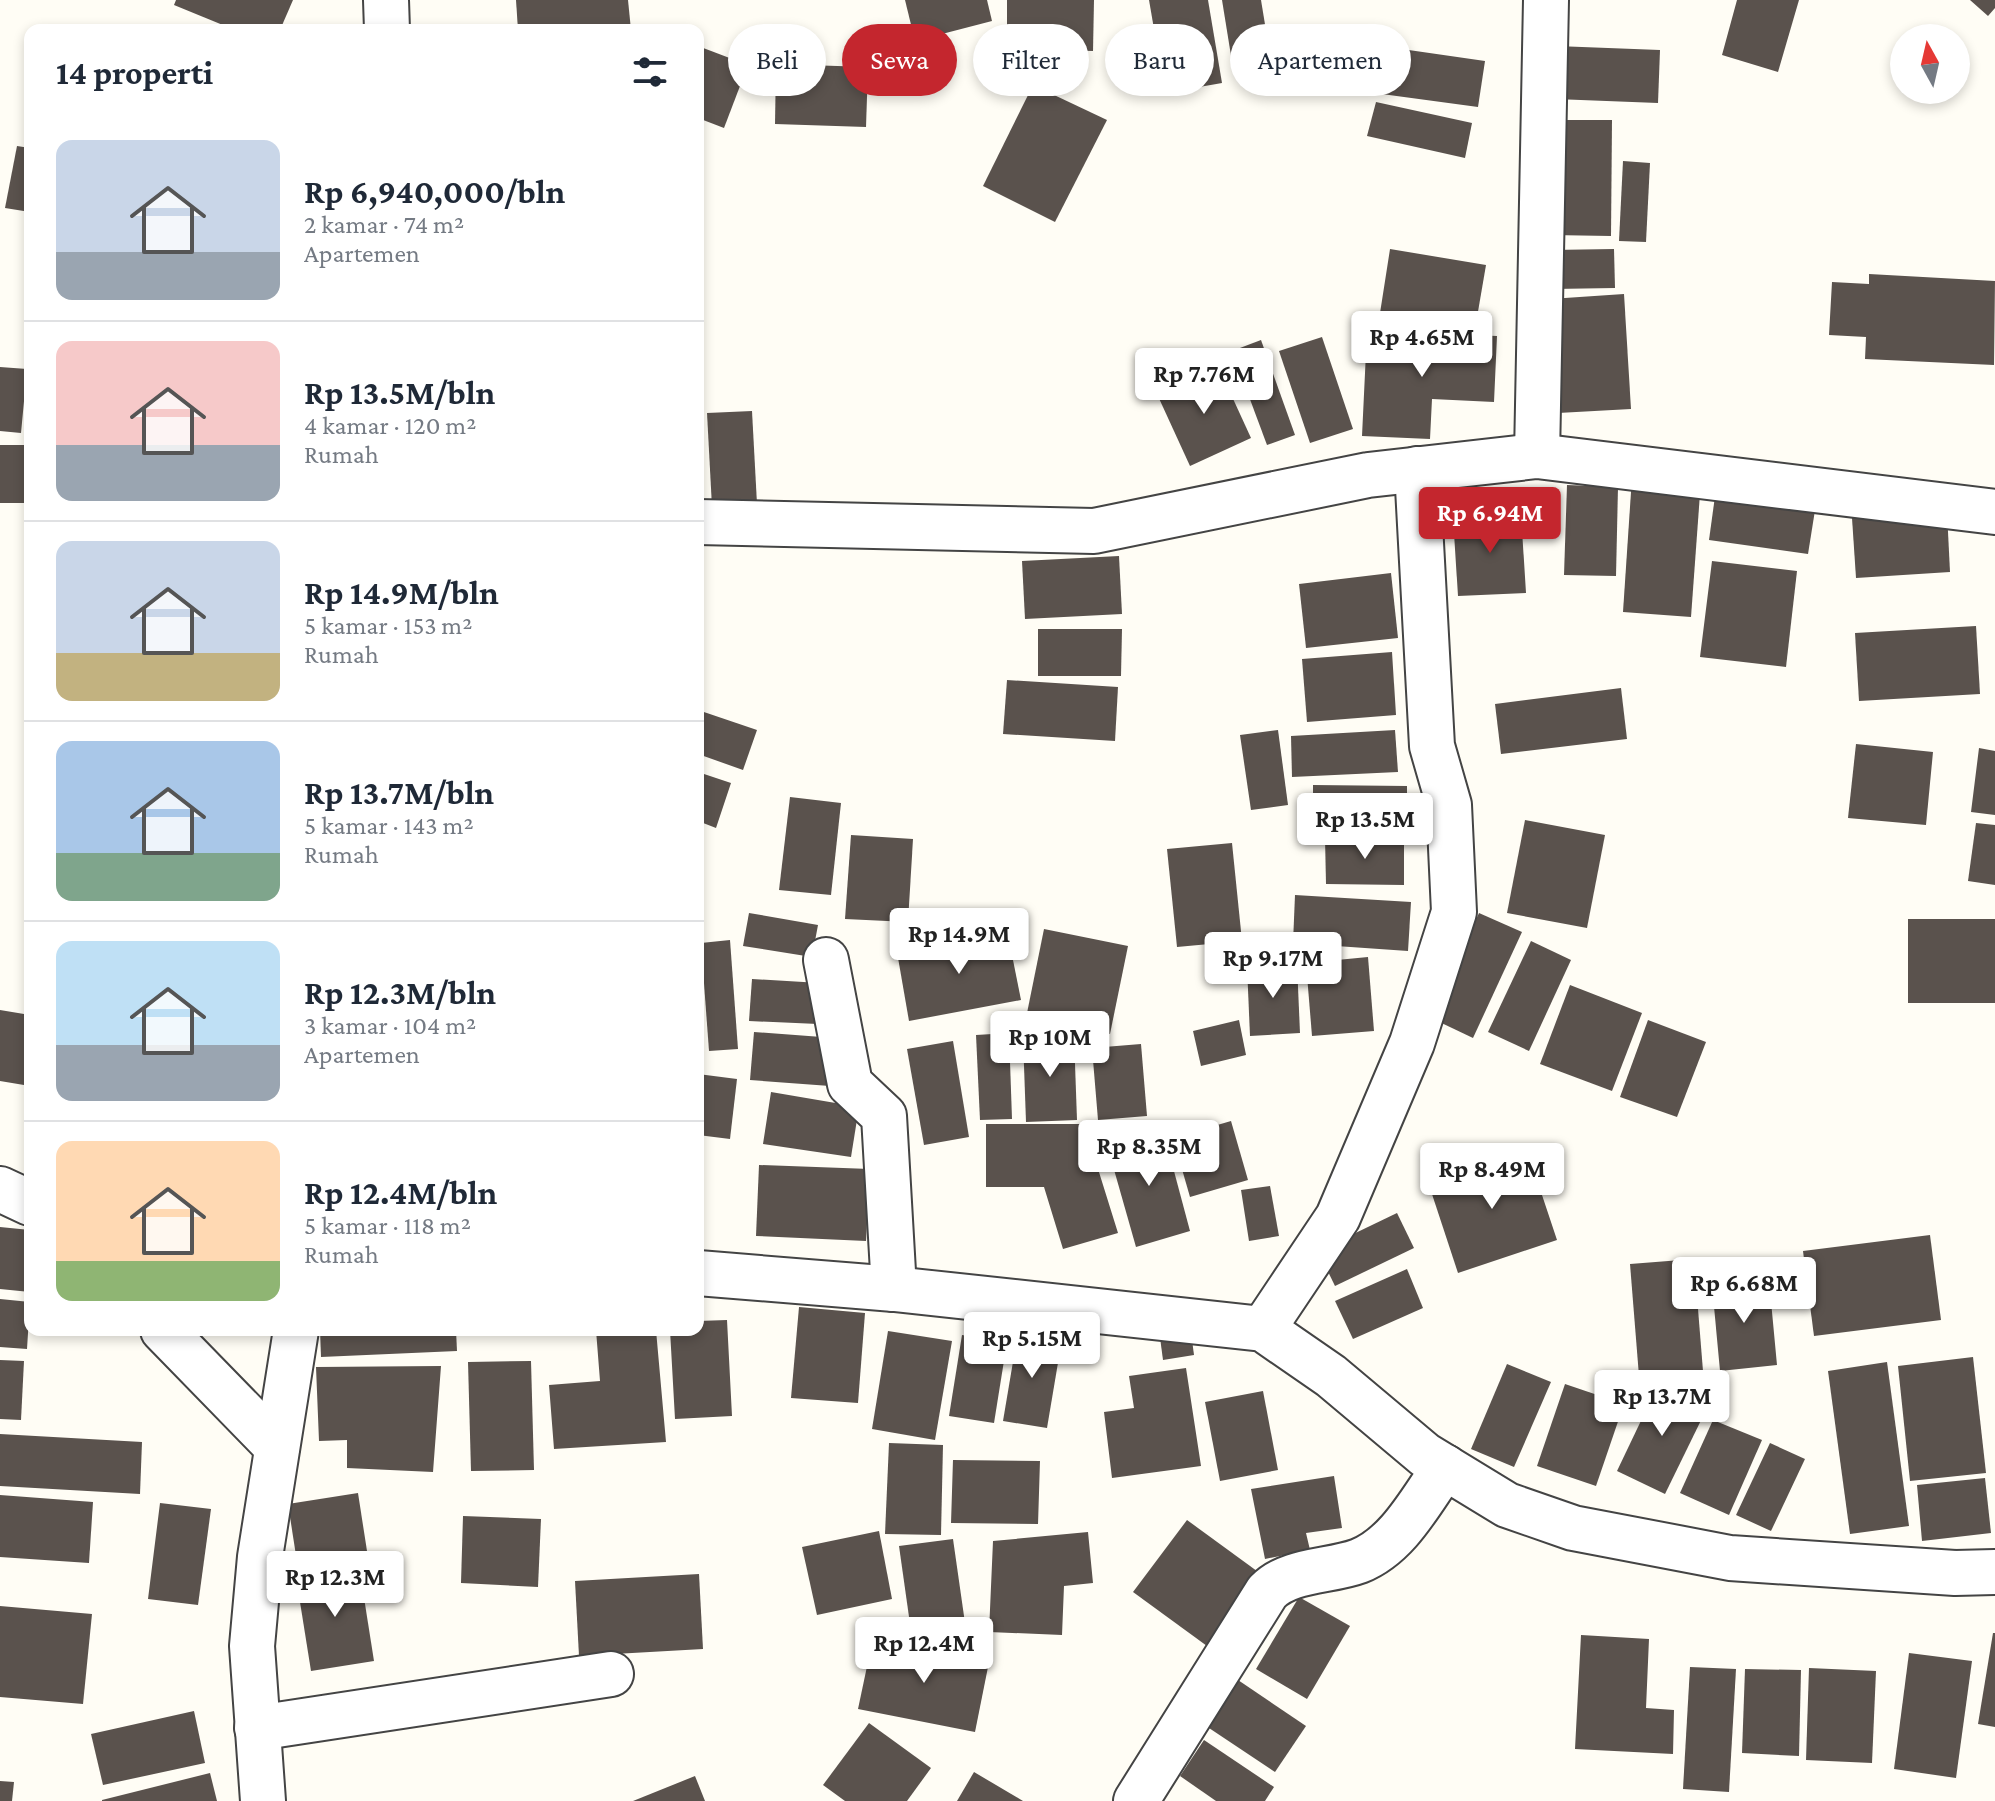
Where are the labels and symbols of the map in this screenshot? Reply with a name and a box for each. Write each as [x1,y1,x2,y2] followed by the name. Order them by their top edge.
[1890,24,1970,104] north arrow
[1339,311,1505,379] pin: Rp 4.65M
[1121,348,1287,416] pin: Rp 7.76M
[1407,487,1573,555] pin: Rp 6.94M
[1282,793,1448,861] pin: Rp 13.5M
[876,908,1042,976] pin: Rp 14.9M
[1190,932,1356,1000] pin: Rp 9.17M
[985,1011,1115,1079] pin: Rp 10M
[1066,1120,1232,1188] pin: Rp 8.35M
[1409,1143,1575,1211] pin: Rp 8.49M
[1661,1257,1827,1325] pin: Rp 6.68M
[949,1312,1115,1380] pin: Rp 5.15M
[1579,1370,1745,1438] pin: Rp 13.7M
[252,1551,418,1619] pin: Rp 12.3M
[841,1617,1007,1685] pin: Rp 12.4M

